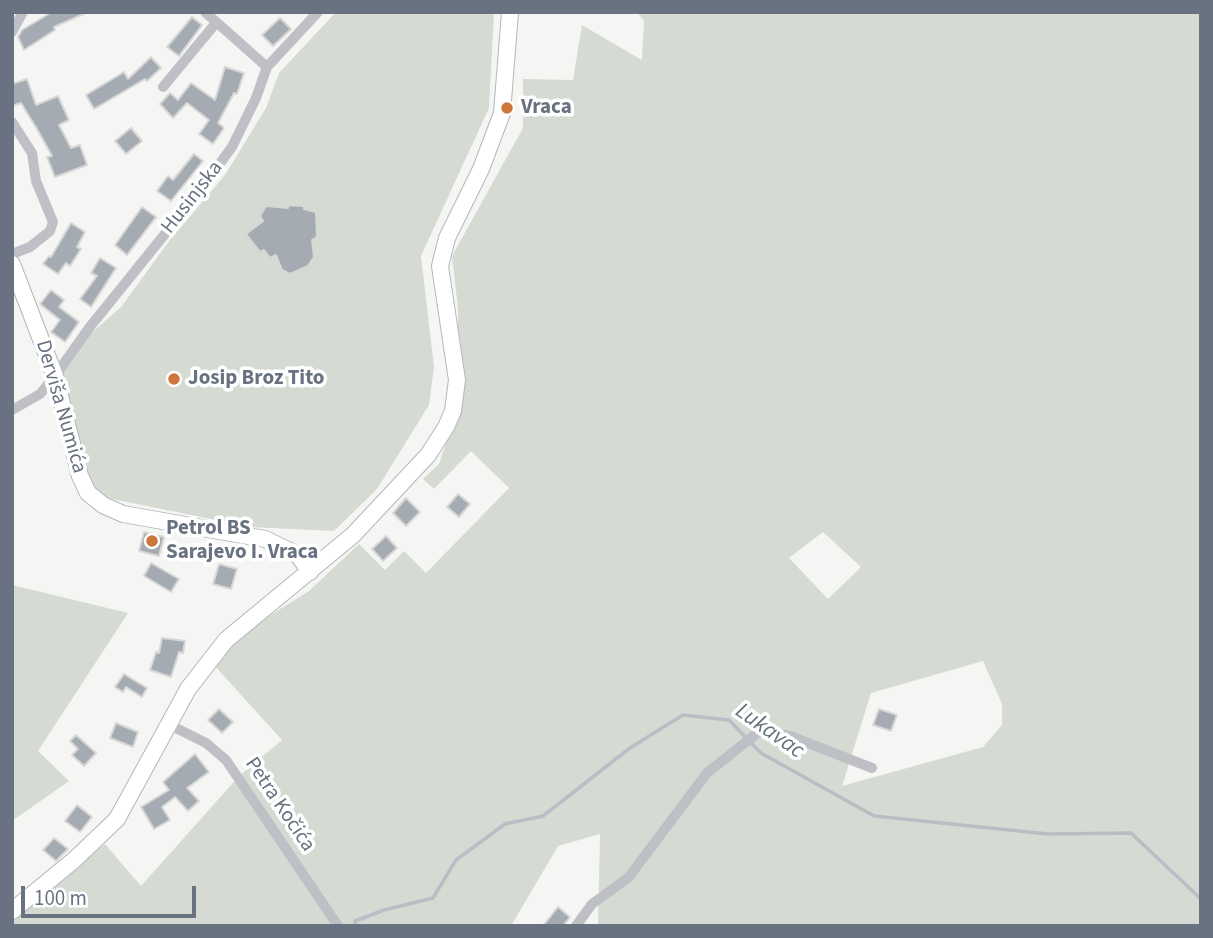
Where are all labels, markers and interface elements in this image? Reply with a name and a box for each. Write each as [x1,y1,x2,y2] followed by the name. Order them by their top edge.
[521,95,572,121] place label: Vraca
[499,100,515,116] marker: Vraca
[157,157,229,239] street label: Husinjska
[29,338,91,476] street label: Derviša Numića
[188,366,324,392] place label: Josip Broz Tito
[166,371,182,387] marker: Josip Broz Tito
[166,516,318,566] place label: Petrol BS Sarajevo I. Vraca
[144,533,160,549] marker: Petrol BS Sarajevo I. Vraca
[729,698,809,766] water label: Lukavac
[238,753,320,857] street label: Petra Kočića
[24,872,200,916] scale bar
[34,883,87,913] text: 100 m

